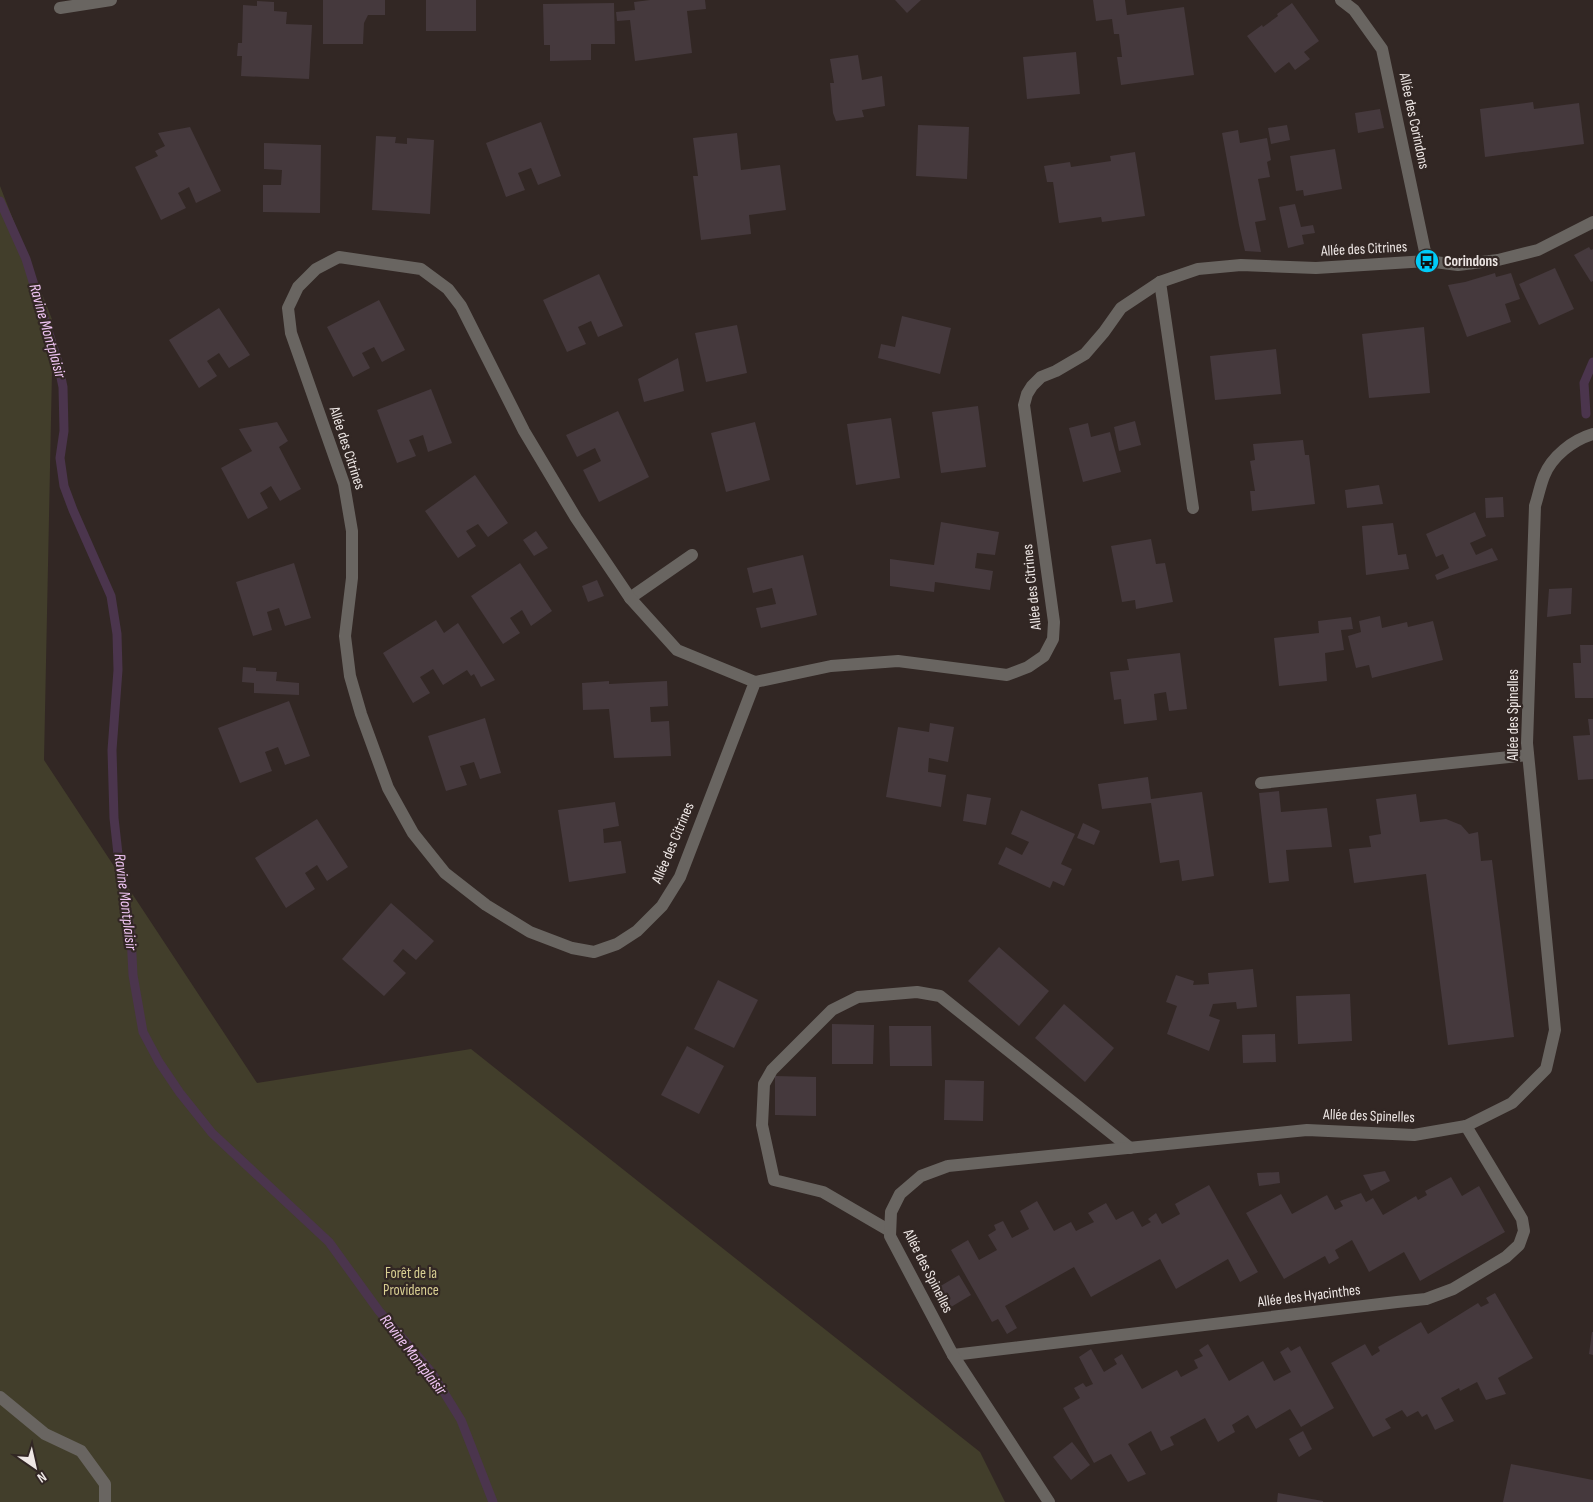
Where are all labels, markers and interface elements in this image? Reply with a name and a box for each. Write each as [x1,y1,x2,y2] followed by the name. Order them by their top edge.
[1394,70,1433,171] street label: Allée des Corindons
[1319,237,1408,261] street label: Allée des Citrines
[1414,248,1440,274] bus stop icon: Corindons
[1444,252,1498,271] place label: Corindons
[24,282,70,381] water label: Ravine Montplaisir
[324,403,369,492] street label: Allée des Citrines
[1018,543,1046,632] street label: Allée des Citrines
[1504,669,1523,762] street label: Allée des Spinelles
[647,800,699,887] street label: Allée des Citrines
[110,853,140,952] water label: Ravine Montplaisir
[1322,1105,1415,1127] street label: Allée des Spinelles
[898,1225,957,1316] street label: Allée des Spinelles
[383,1264,439,1300] park label: Forêt de la Providence
[1256,1280,1361,1312] street label: Allée des Hyacinthes
[376,1311,451,1400] water label: Ravine Montplaisir
[10,1442,60,1492] north arrow
[34,1468,50,1487] text: N

